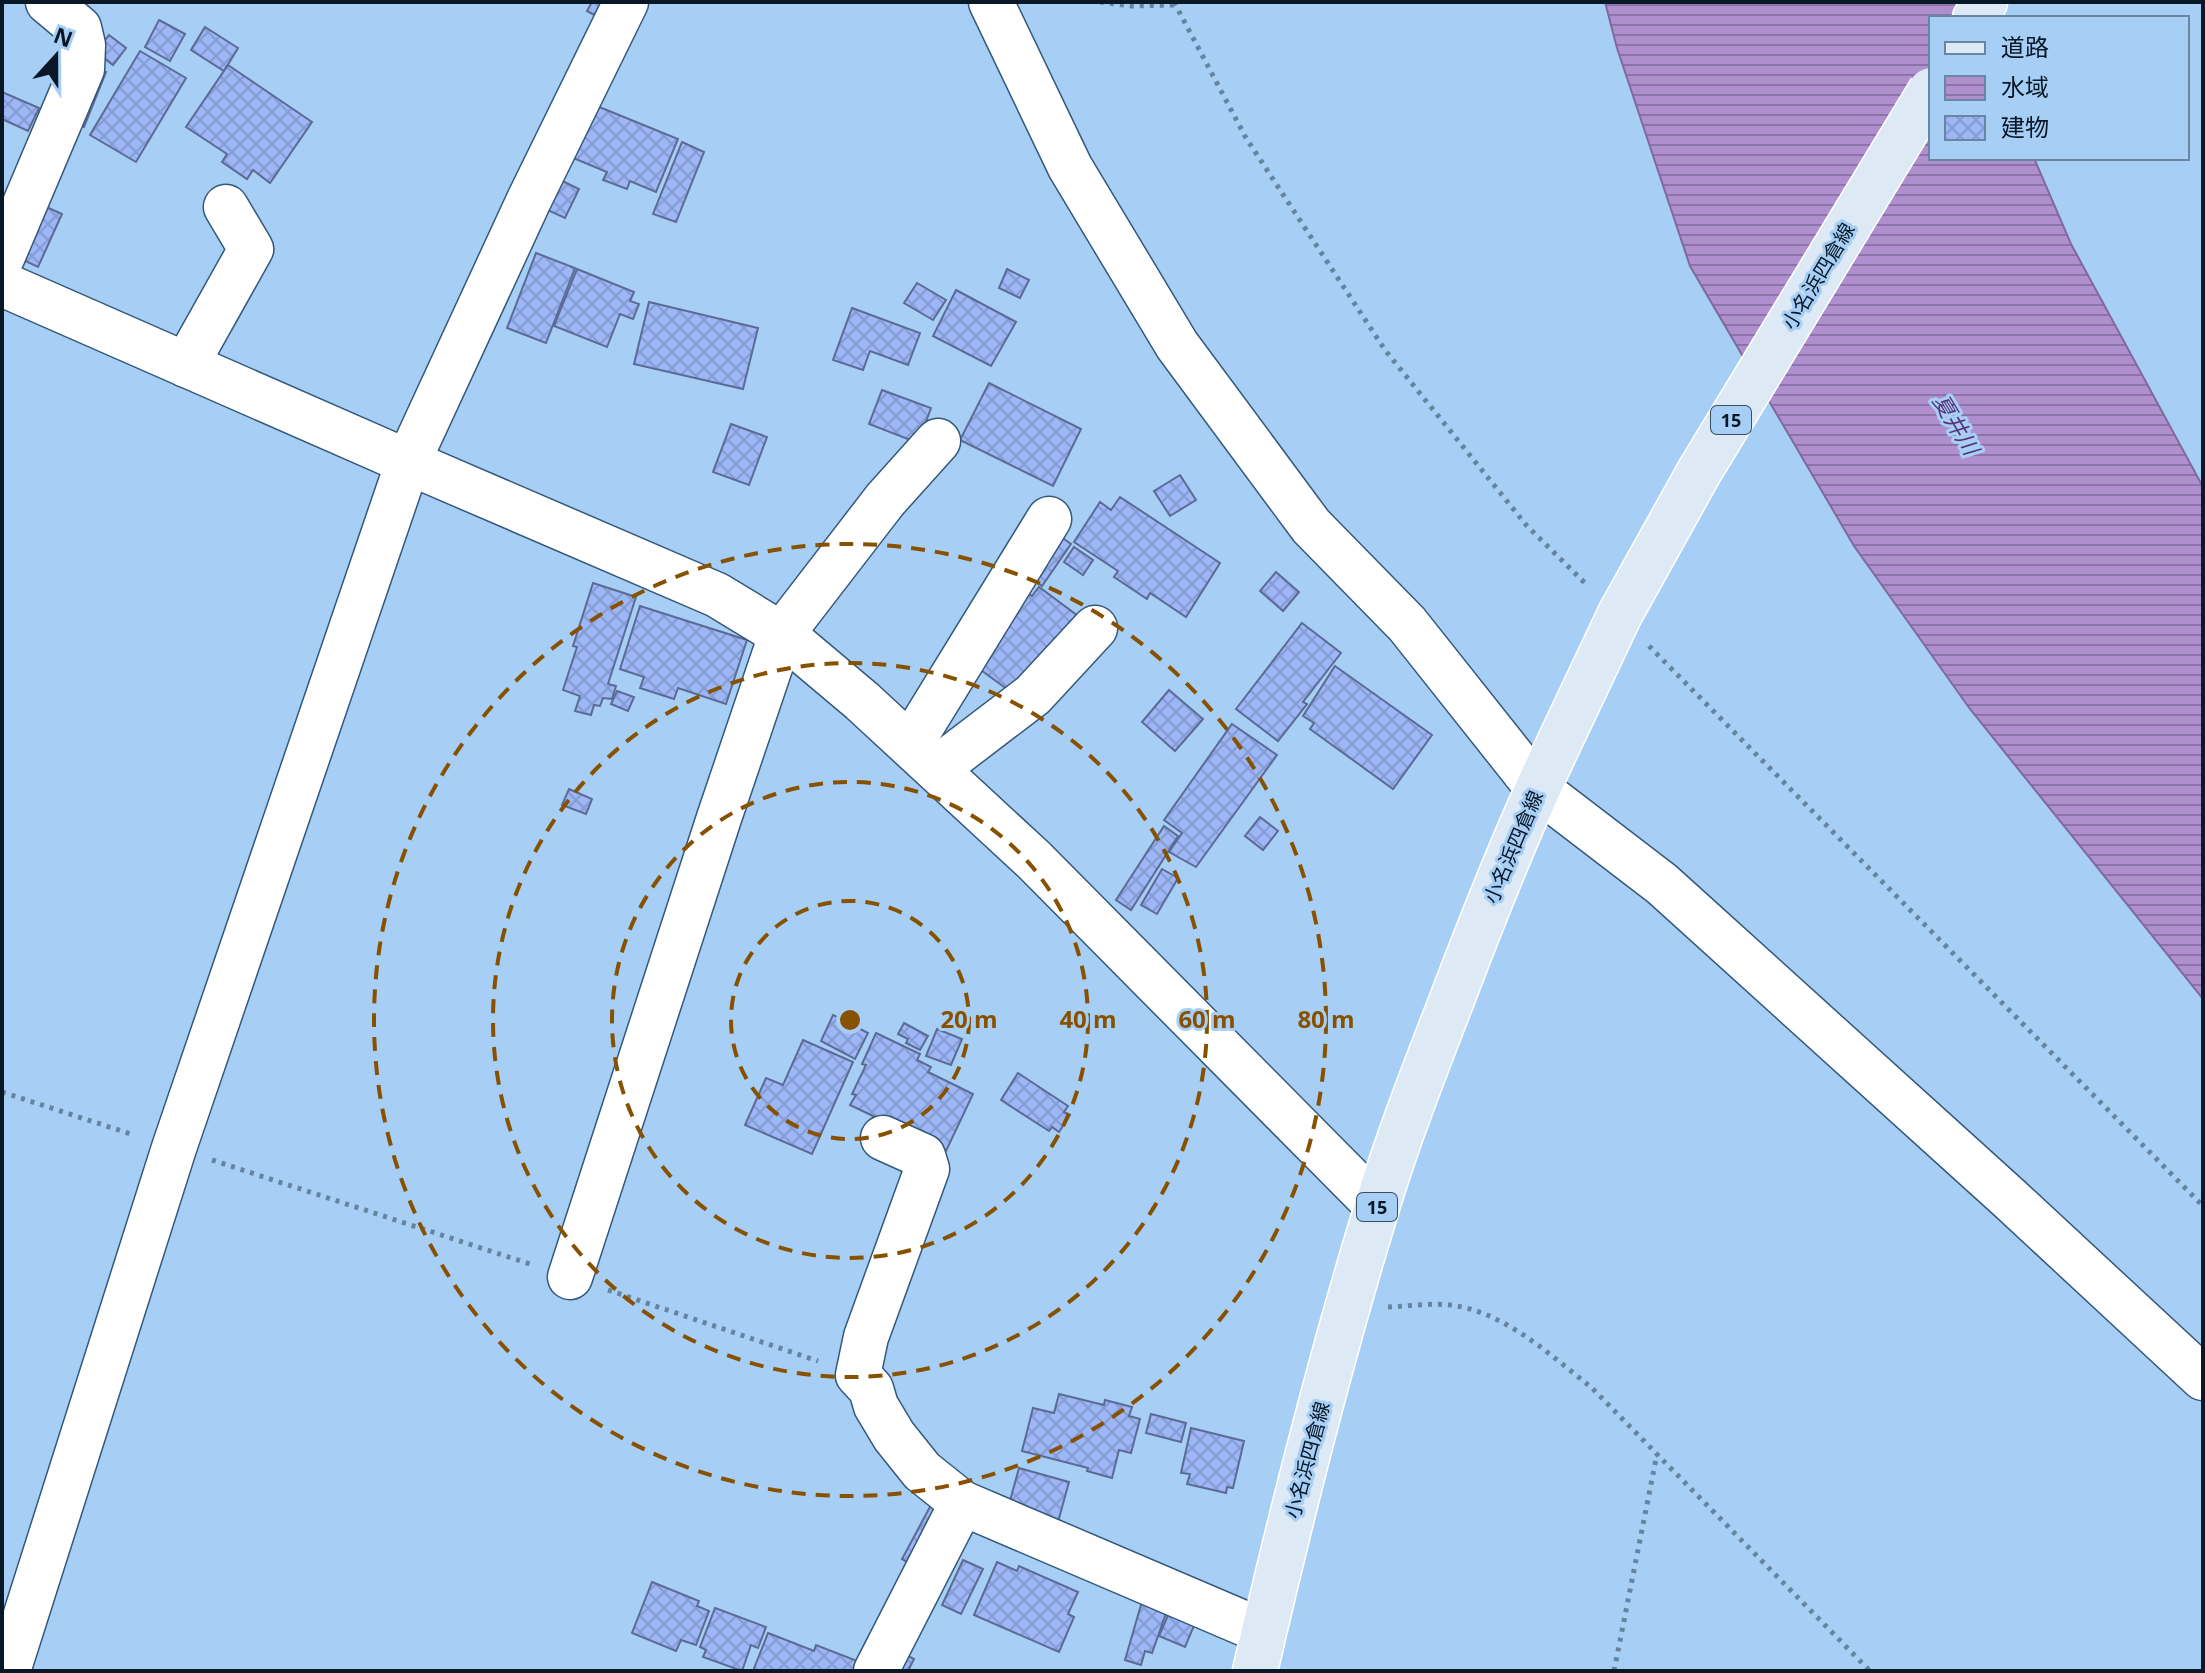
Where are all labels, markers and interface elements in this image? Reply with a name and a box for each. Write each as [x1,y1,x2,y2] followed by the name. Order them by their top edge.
[16,16,96,96] north arrow
[1929,16,2189,160] legend
[50,19,77,54] text: N
[2001,30,2049,63] text: 道路
[2001,70,2049,103] text: 水域
[2001,110,2049,143] text: 建物
[1776,218,1860,334] street label: 小名浜四倉線
[1927,388,1988,462] water label: 夏井川
[1711,406,1751,434] road number: 15
[1477,786,1549,908] street label: 小名浜四倉線
[940,1002,998,1035] text: 20 m
[1059,1002,1117,1035] text: 40 m
[1178,1002,1236,1035] text: 60 m
[1297,1002,1355,1035] text: 80 m
[836,1006,864,1034] centre of rings
[1357,1193,1397,1221] road number: 15
[1278,1399,1336,1521] street label: 小名浜四倉線

